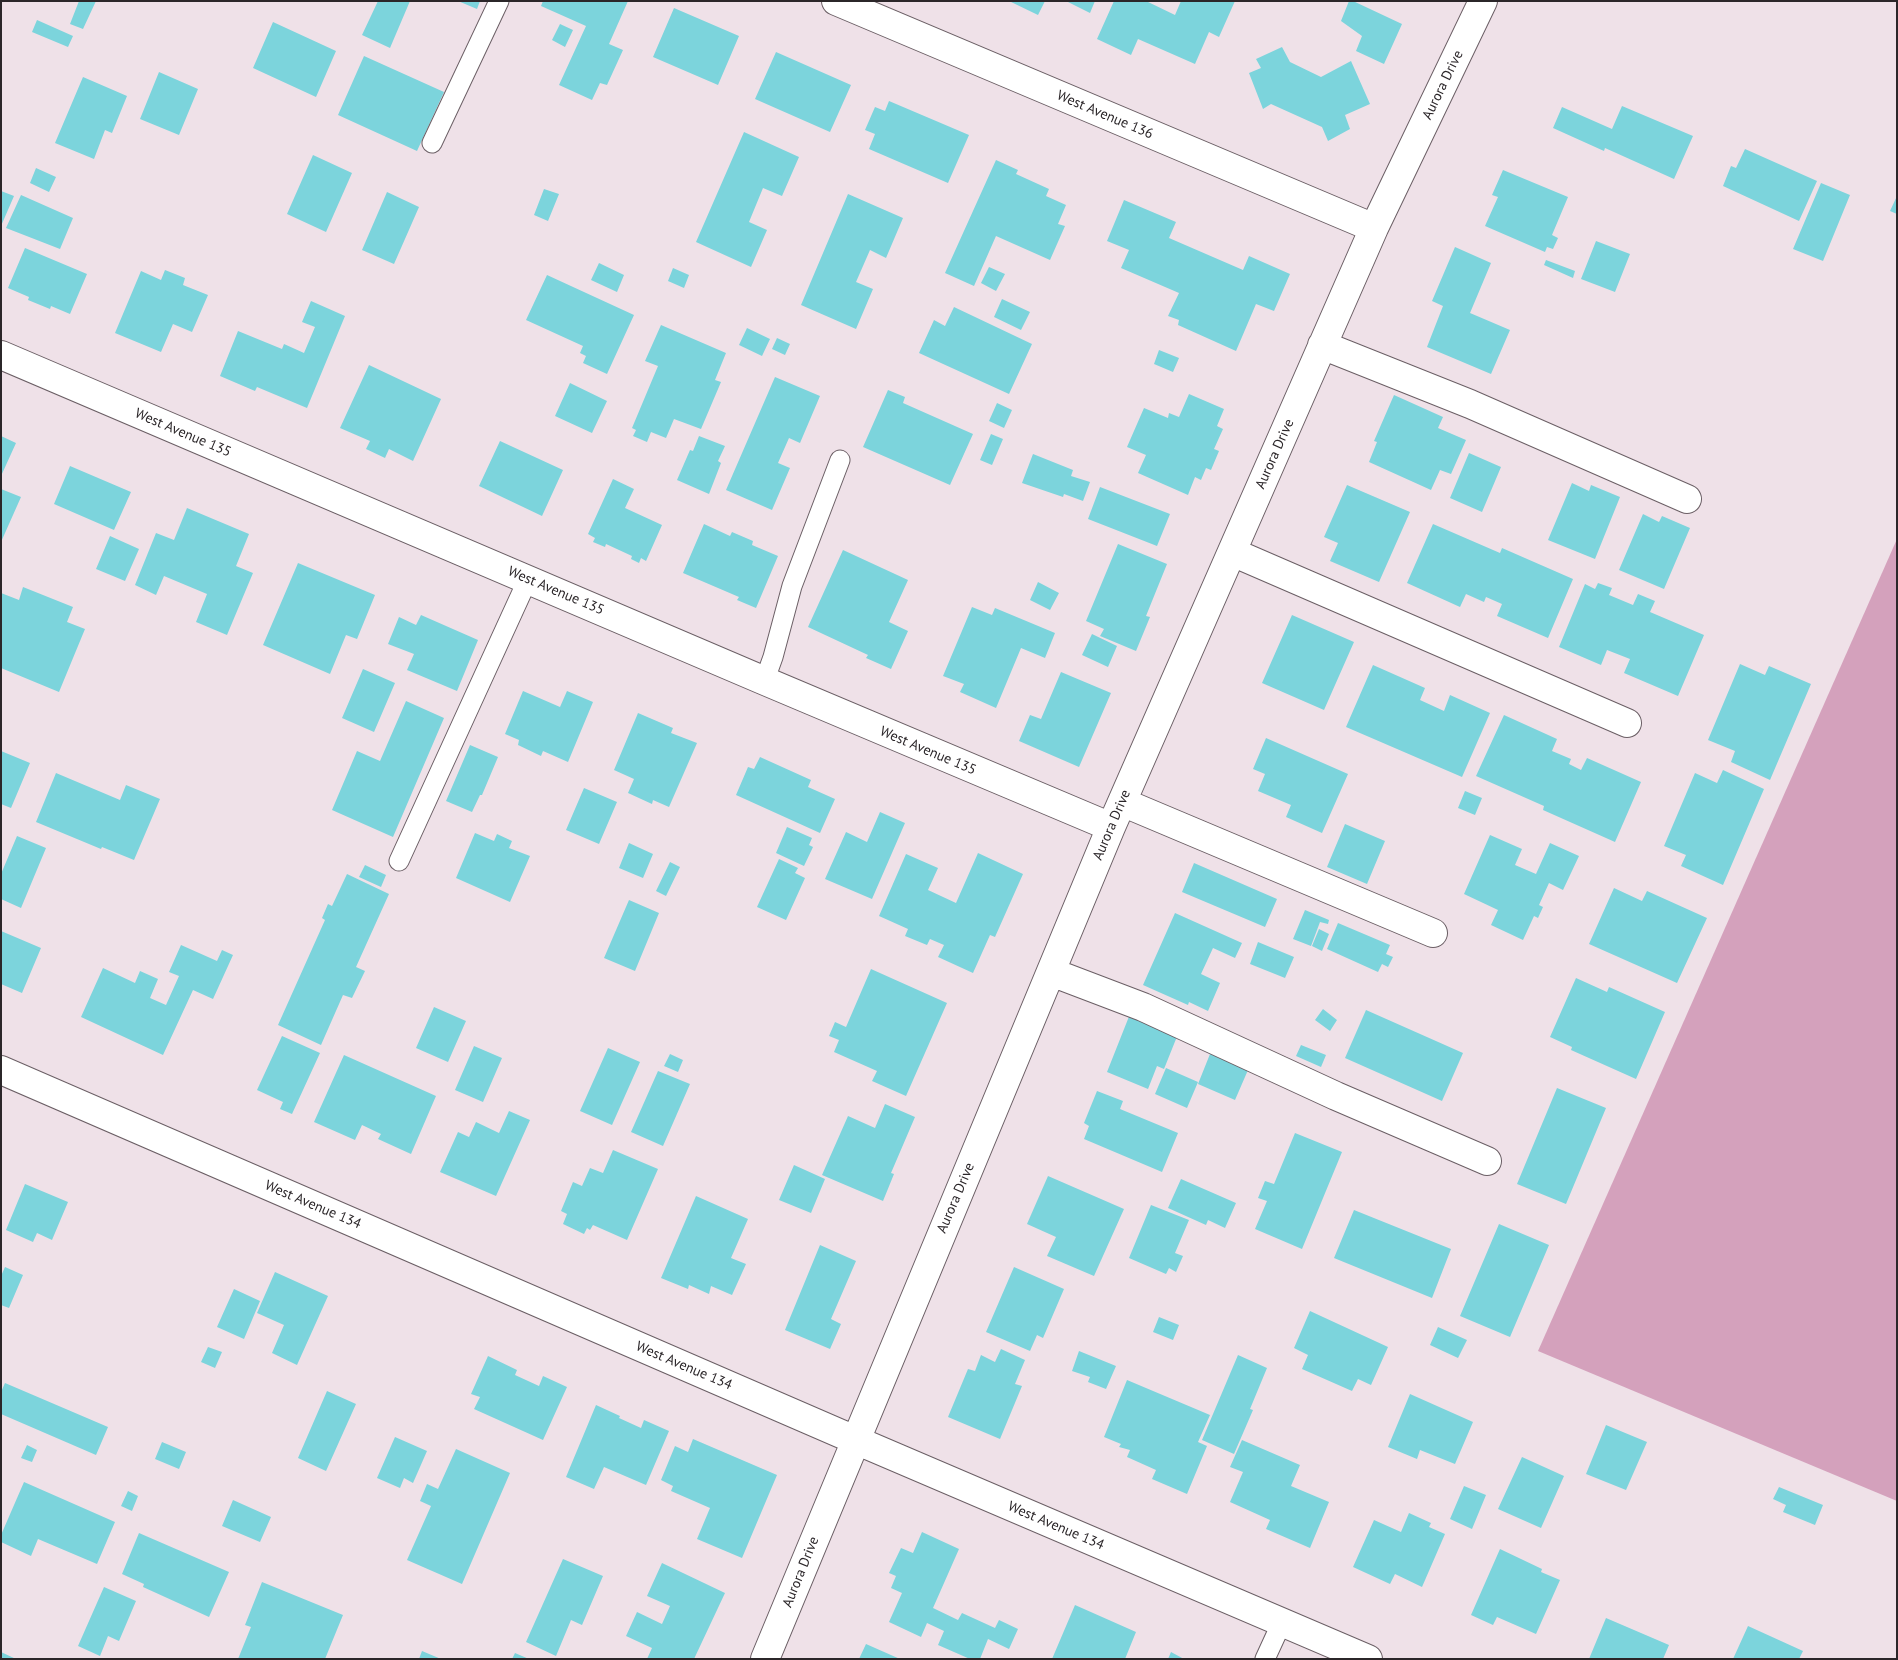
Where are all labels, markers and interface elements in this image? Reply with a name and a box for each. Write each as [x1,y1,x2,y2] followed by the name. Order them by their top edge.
[1419,48,1467,122] street label: Aurora Drive
[1054,87,1156,143] street label: West Avenue 136
[132,405,234,461] street label: West Avenue 135
[1252,416,1298,492] street label: Aurora Drive
[505,563,607,619] street label: West Avenue 135
[877,723,979,779] street label: West Avenue 135
[1090,787,1134,863] street label: Aurora Drive
[934,1160,978,1236] street label: Aurora Drive
[262,1177,364,1233] street label: West Avenue 134
[633,1338,735,1394] street label: West Avenue 134
[1005,1498,1107,1554] street label: West Avenue 134
[779,1534,823,1610] street label: Aurora Drive

